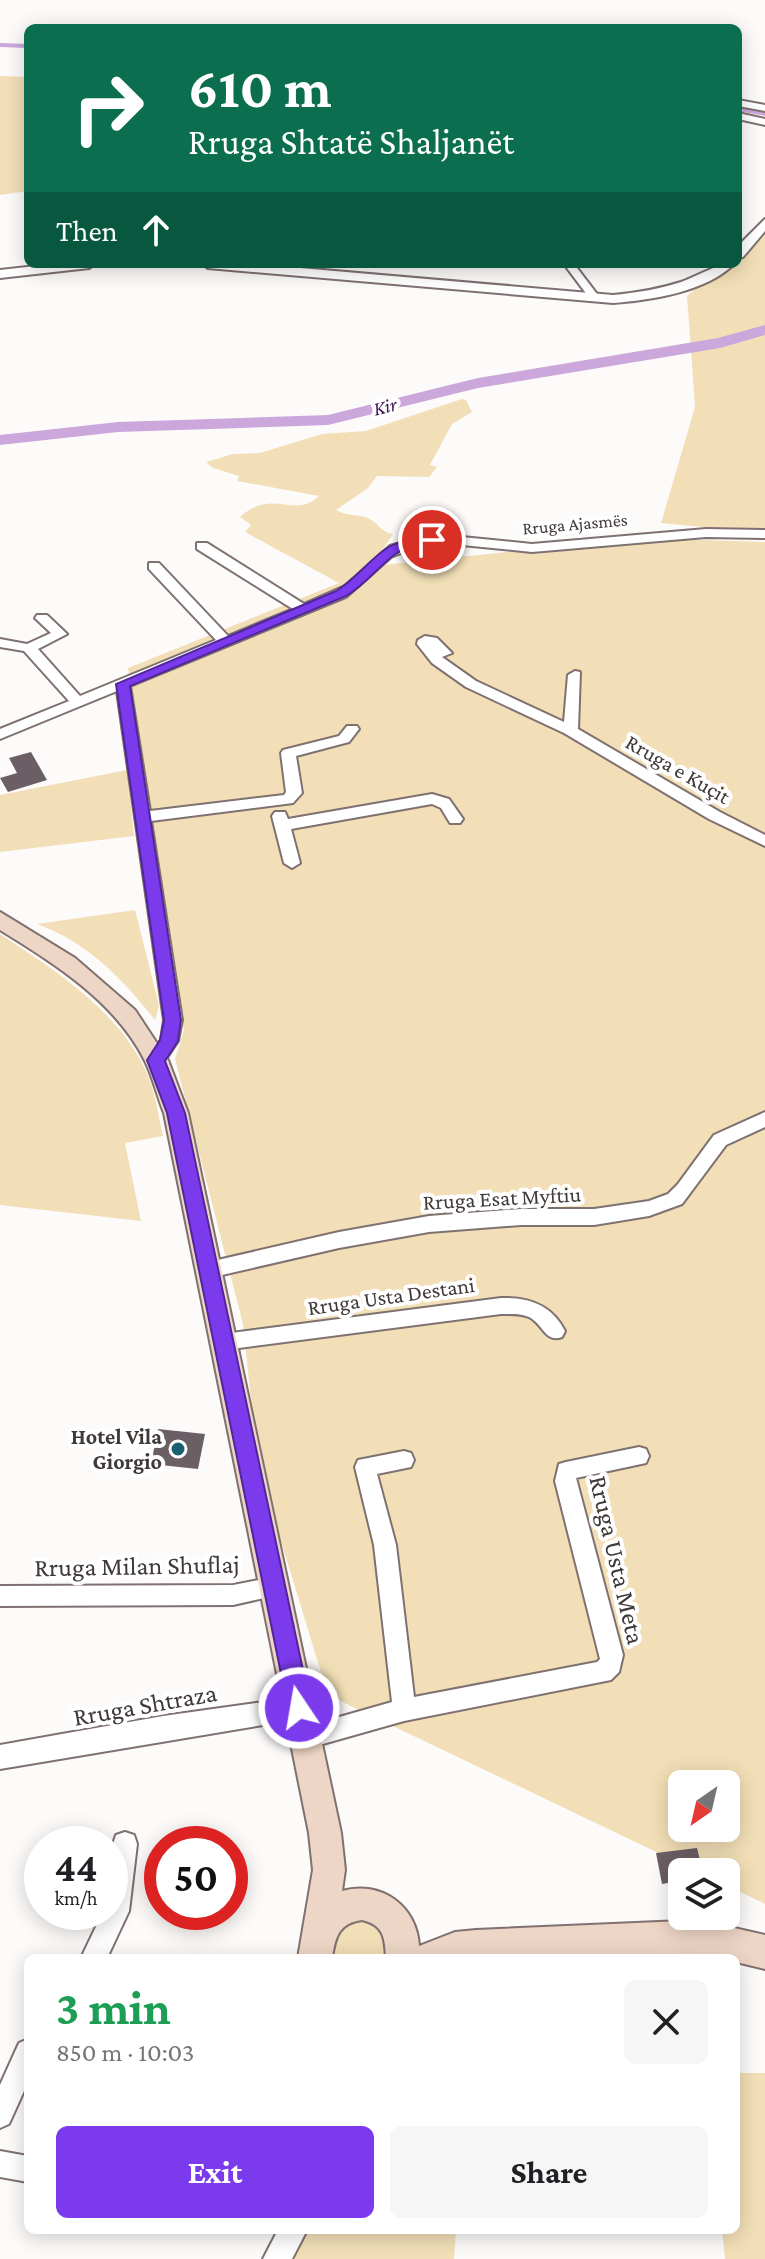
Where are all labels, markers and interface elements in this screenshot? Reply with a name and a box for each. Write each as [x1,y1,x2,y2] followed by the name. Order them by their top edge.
[56,56,160,160] icon: right
[188,57,332,119] text: 610 m
[188,122,514,162] text: Rruga Shtatë Shaljanët
[134,208,178,252] icon: ahead
[56,214,118,247] text: Then
[371,392,400,420] water label: Kir
[398,506,466,574] pin
[521,509,629,540] street label: Rruga Ajasmës
[410,518,454,562] icon: arrive
[621,729,735,809] street label: Rruga e Kuçit
[422,1181,582,1215] street label: Rruga Esat Myftiu
[306,1272,476,1320] street label: Rruga Usta Destani
[71,1424,162,1474] place label: Hotel Vila Giorgio
[169,1440,187,1458] marker: Hotel Vila Giorgio
[584,1473,650,1647] street label: Rruga Usta Meta
[34,1550,240,1582] street label: Rruga Milan Shuflaj
[257,1666,341,1750] position arrow
[71,1678,219,1732] street label: Rruga Shtraza
[668,1770,740,1842] north arrow
[668,1770,740,1930] map controls
[144,1826,248,1930] speed limit sign: 50
[54,1845,98,1890] text: 44
[668,1858,740,1930] button: layers
[54,1887,98,1909] text: km/h
[624,1980,708,2064] button: close
[56,1981,171,2034] text: 3 min
[56,2038,194,2067] text: 850 m · 10:03
[56,2126,374,2218] button: Exit
[390,2126,708,2218] button: Share

